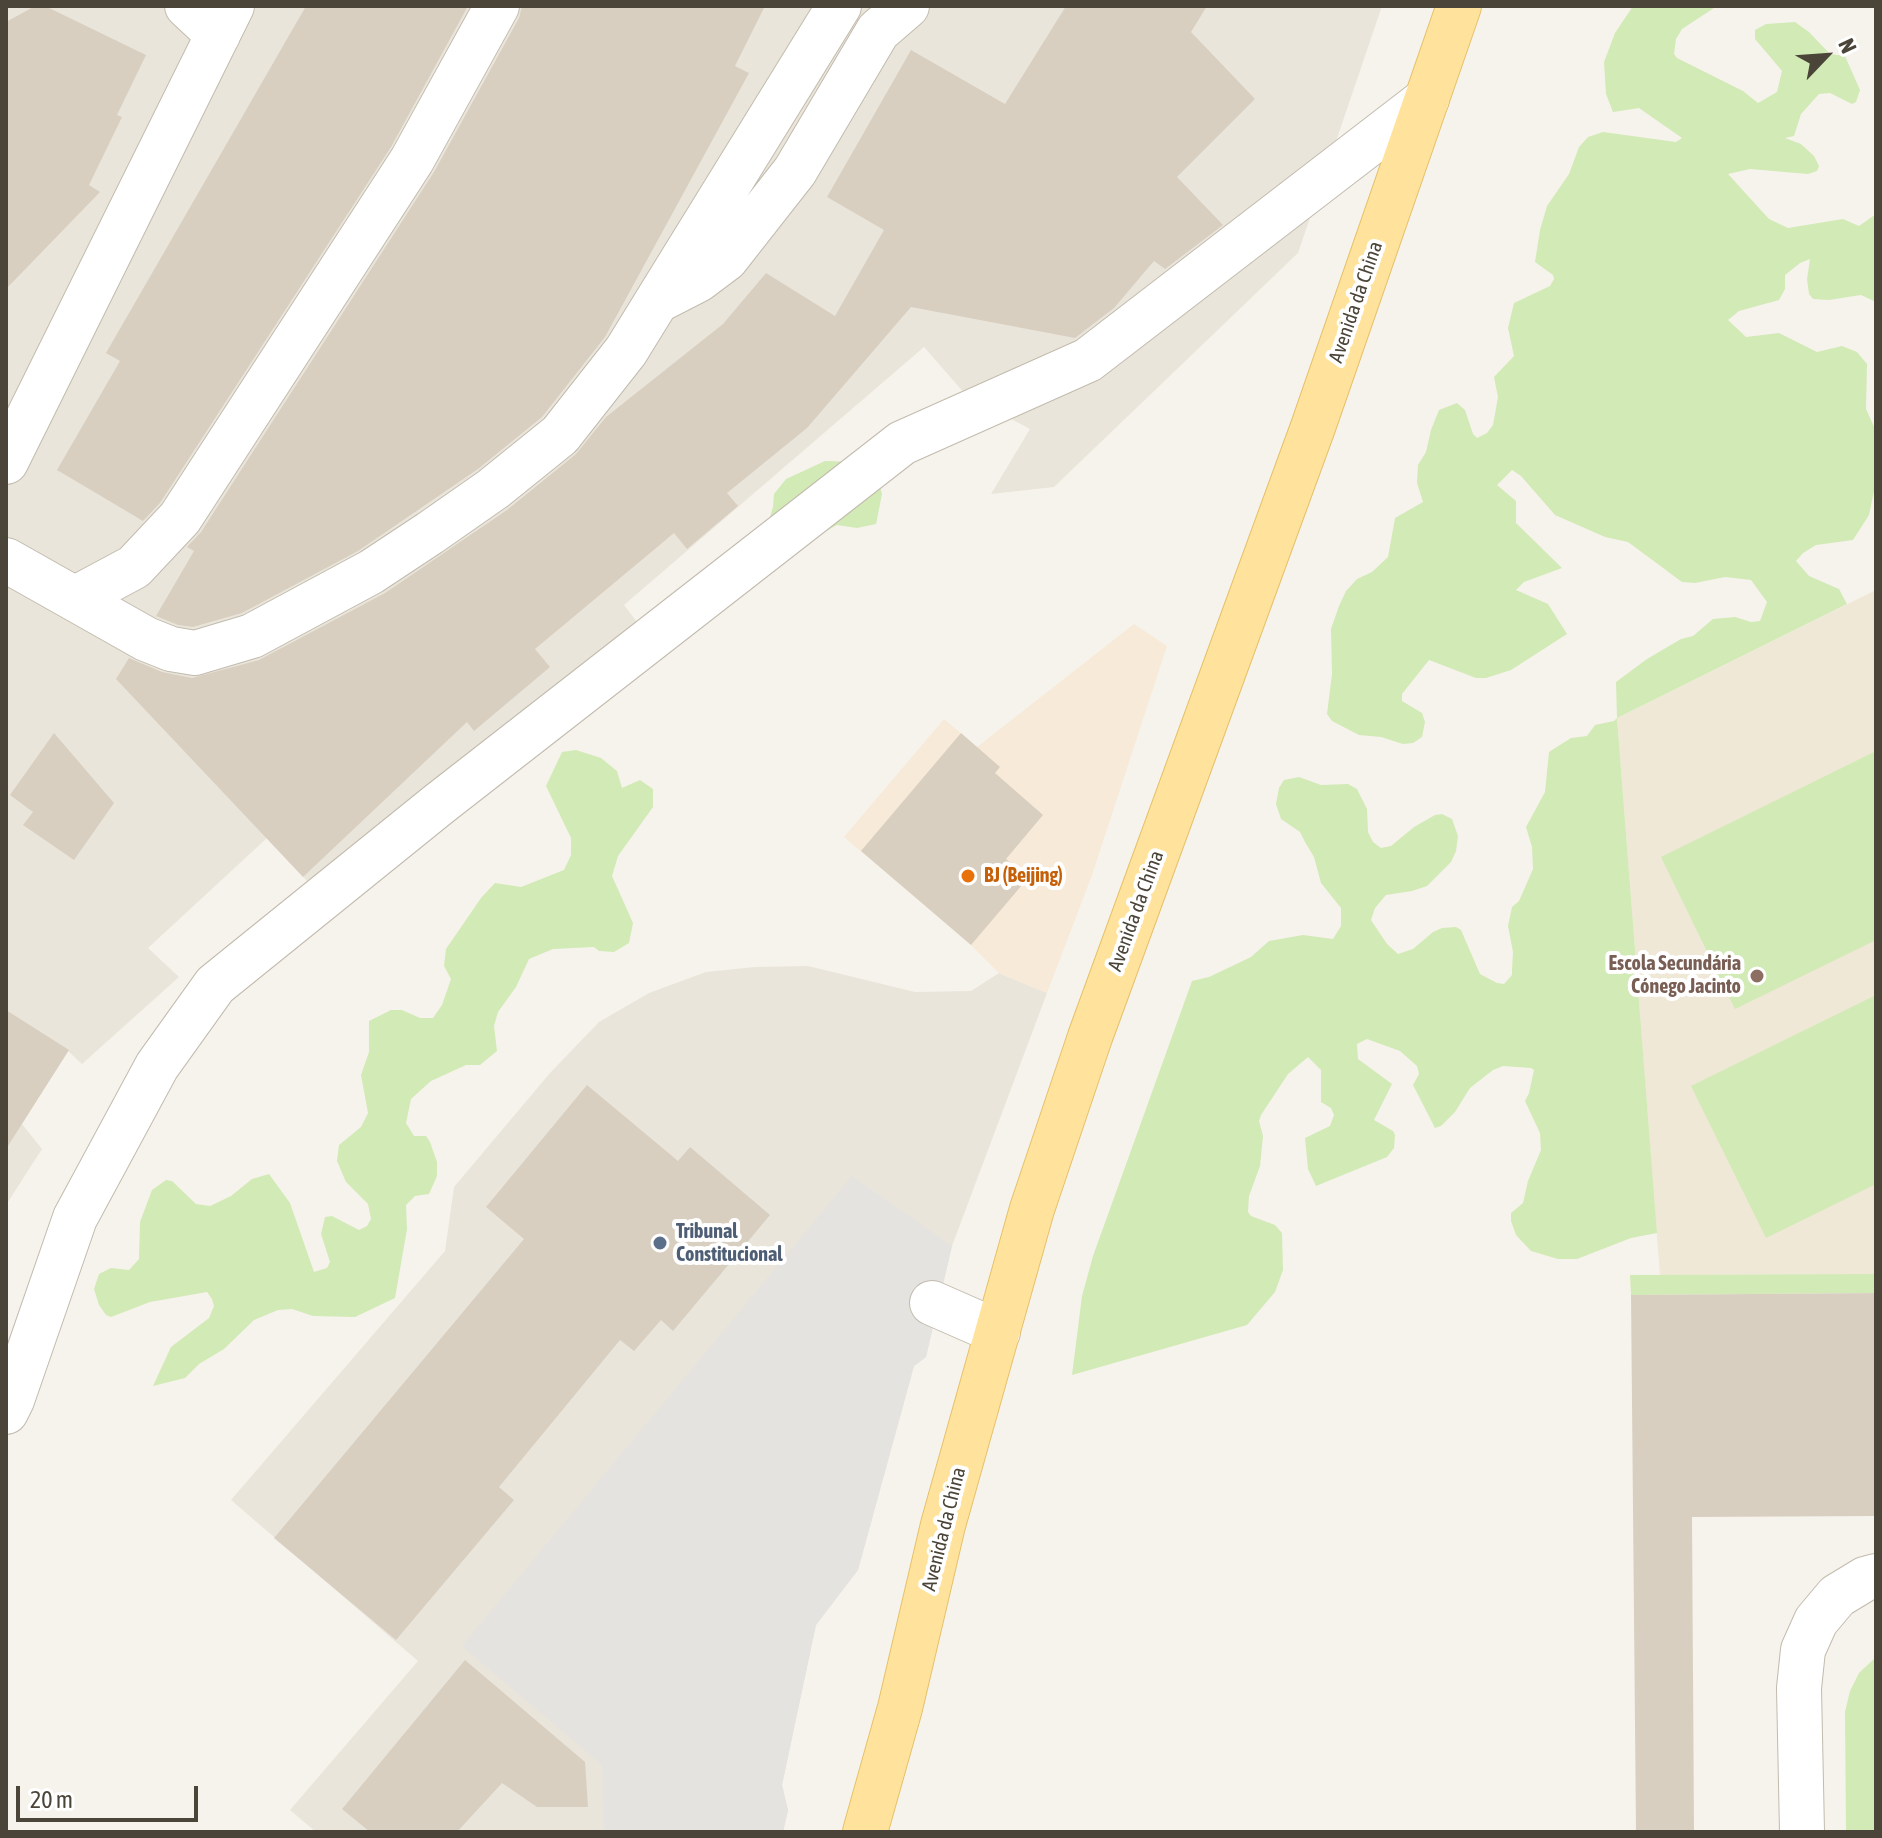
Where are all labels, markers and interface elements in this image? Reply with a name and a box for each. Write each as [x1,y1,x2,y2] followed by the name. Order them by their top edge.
[1786,16,1866,96] north arrow
[1833,34,1862,57] text: N
[1324,238,1388,366] street label: Avenida da China
[1103,847,1169,975] street label: Avenida da China
[984,864,1063,888] place label: BJ (Beijing)
[959,867,977,885] marker: BJ (Beijing)
[1609,952,1741,999] place label: Escola Secundária Cónego Jacinto
[1748,967,1766,985] marker: Escola Secundária Cónego Jacinto
[676,1220,783,1267] place label: Tribunal Constitucional
[651,1234,669,1252] marker: Tribunal Constitucional
[917,1465,971,1593] street label: Avenida da China
[20,1770,202,1820] scale bar
[30,1786,73,1813] text: 20 m

